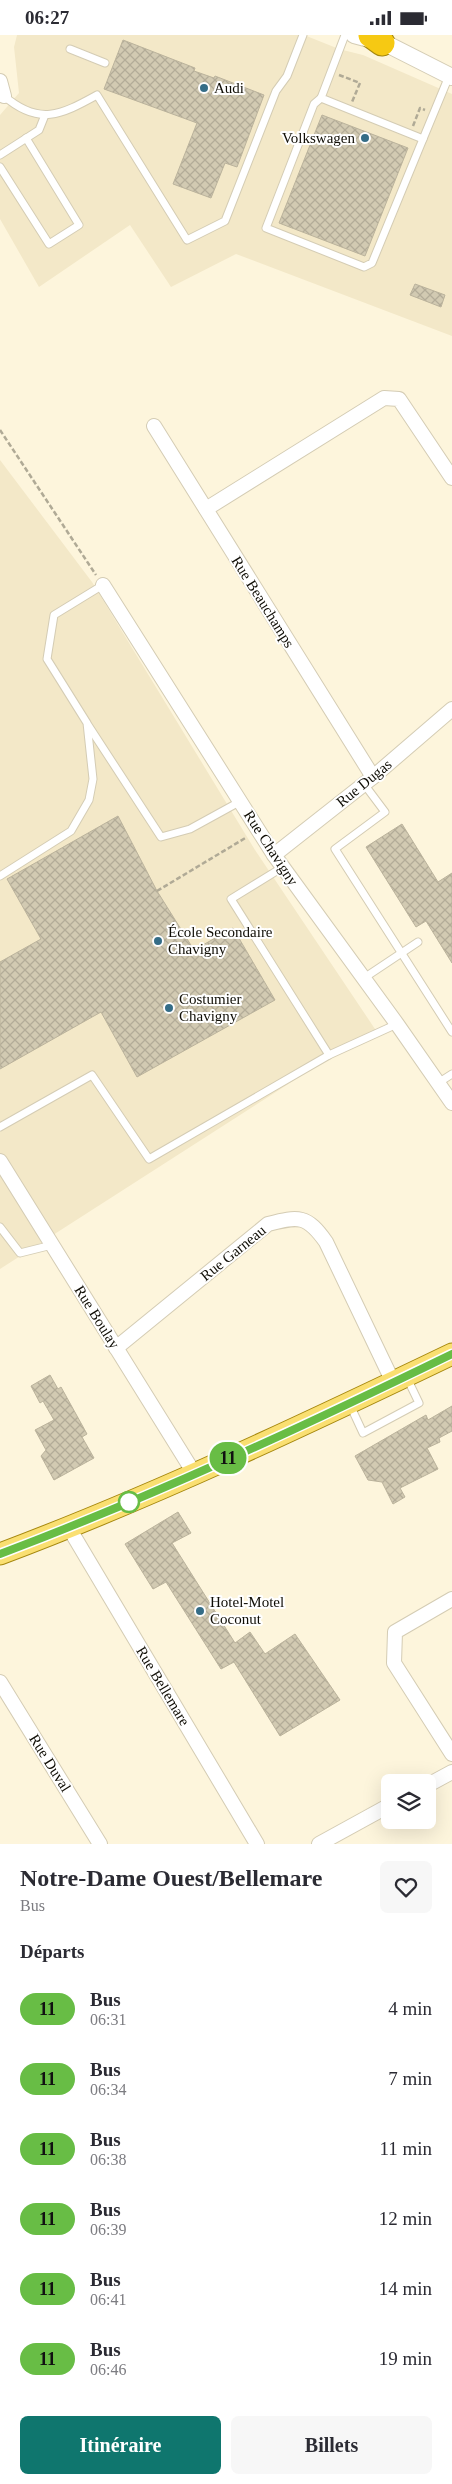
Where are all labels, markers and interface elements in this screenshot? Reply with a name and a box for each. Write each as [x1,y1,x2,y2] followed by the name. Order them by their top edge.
[25,7,69,28] text: 06:27
[214,80,244,96] place label: Audi
[198,82,210,94] marker: Audi
[282,130,355,146] place label: Volkswagen
[359,132,371,144] marker: Volkswagen
[229,553,298,651] street label: Rue Beauchamps
[333,756,395,810] street label: Rue Dugas
[241,807,301,889] street label: Rue Chavigny
[168,924,273,957] place label: École Secondaire Chavigny
[152,935,164,947] marker: École Secondaire Chavigny
[179,991,242,1024] place label: Costumier Chavigny
[163,1002,175,1014] marker: Costumier Chavigny
[197,1222,269,1284] street label: Rue Garneau
[71,1283,123,1352] street label: Rue Boulay
[206,1442,250,1474] line badge: 11
[219,1448,237,1468] text: 11
[118,1491,140,1513] unlabelled marker
[210,1594,284,1627] place label: Hotel-Motel Coconut
[194,1605,206,1617] marker: Hotel-Motel Coconut
[133,1644,193,1729] street label: Rue Bellemare
[26,1731,74,1795] street label: Rue Duval
[381,1774,436,1829] map controls
[381,1774,436,1829] button: layers
[380,1861,432,1913] button: heart
[20,1865,322,1891] text: Notre-Dame Ouest/Bellemare
[20,1897,45,1914] text: Bus
[20,1941,84,1962] text: Départs
[90,1989,121,2010] text: Bus
[388,1998,432,2019] text: 4 min
[39,1999,56,2019] text: 11
[90,2011,126,2028] text: 06:31
[90,2059,121,2080] text: Bus
[388,2068,432,2089] text: 7 min
[39,2069,56,2089] text: 11
[90,2081,126,2098] text: 06:34
[90,2129,121,2150] text: Bus
[379,2138,432,2159] text: 11 min
[39,2139,56,2159] text: 11
[90,2151,126,2168] text: 06:38
[90,2199,121,2220] text: Bus
[379,2208,432,2229] text: 12 min
[39,2209,56,2229] text: 11
[90,2221,126,2238] text: 06:39
[90,2269,121,2290] text: Bus
[379,2278,432,2299] text: 14 min
[39,2279,56,2299] text: 11
[90,2291,126,2308] text: 06:41
[90,2339,121,2360] text: Bus
[379,2348,432,2369] text: 19 min
[39,2349,56,2369] text: 11
[90,2361,126,2378] text: 06:46
[20,2416,221,2474] button: Itinéraire
[231,2416,432,2474] button: Billets

